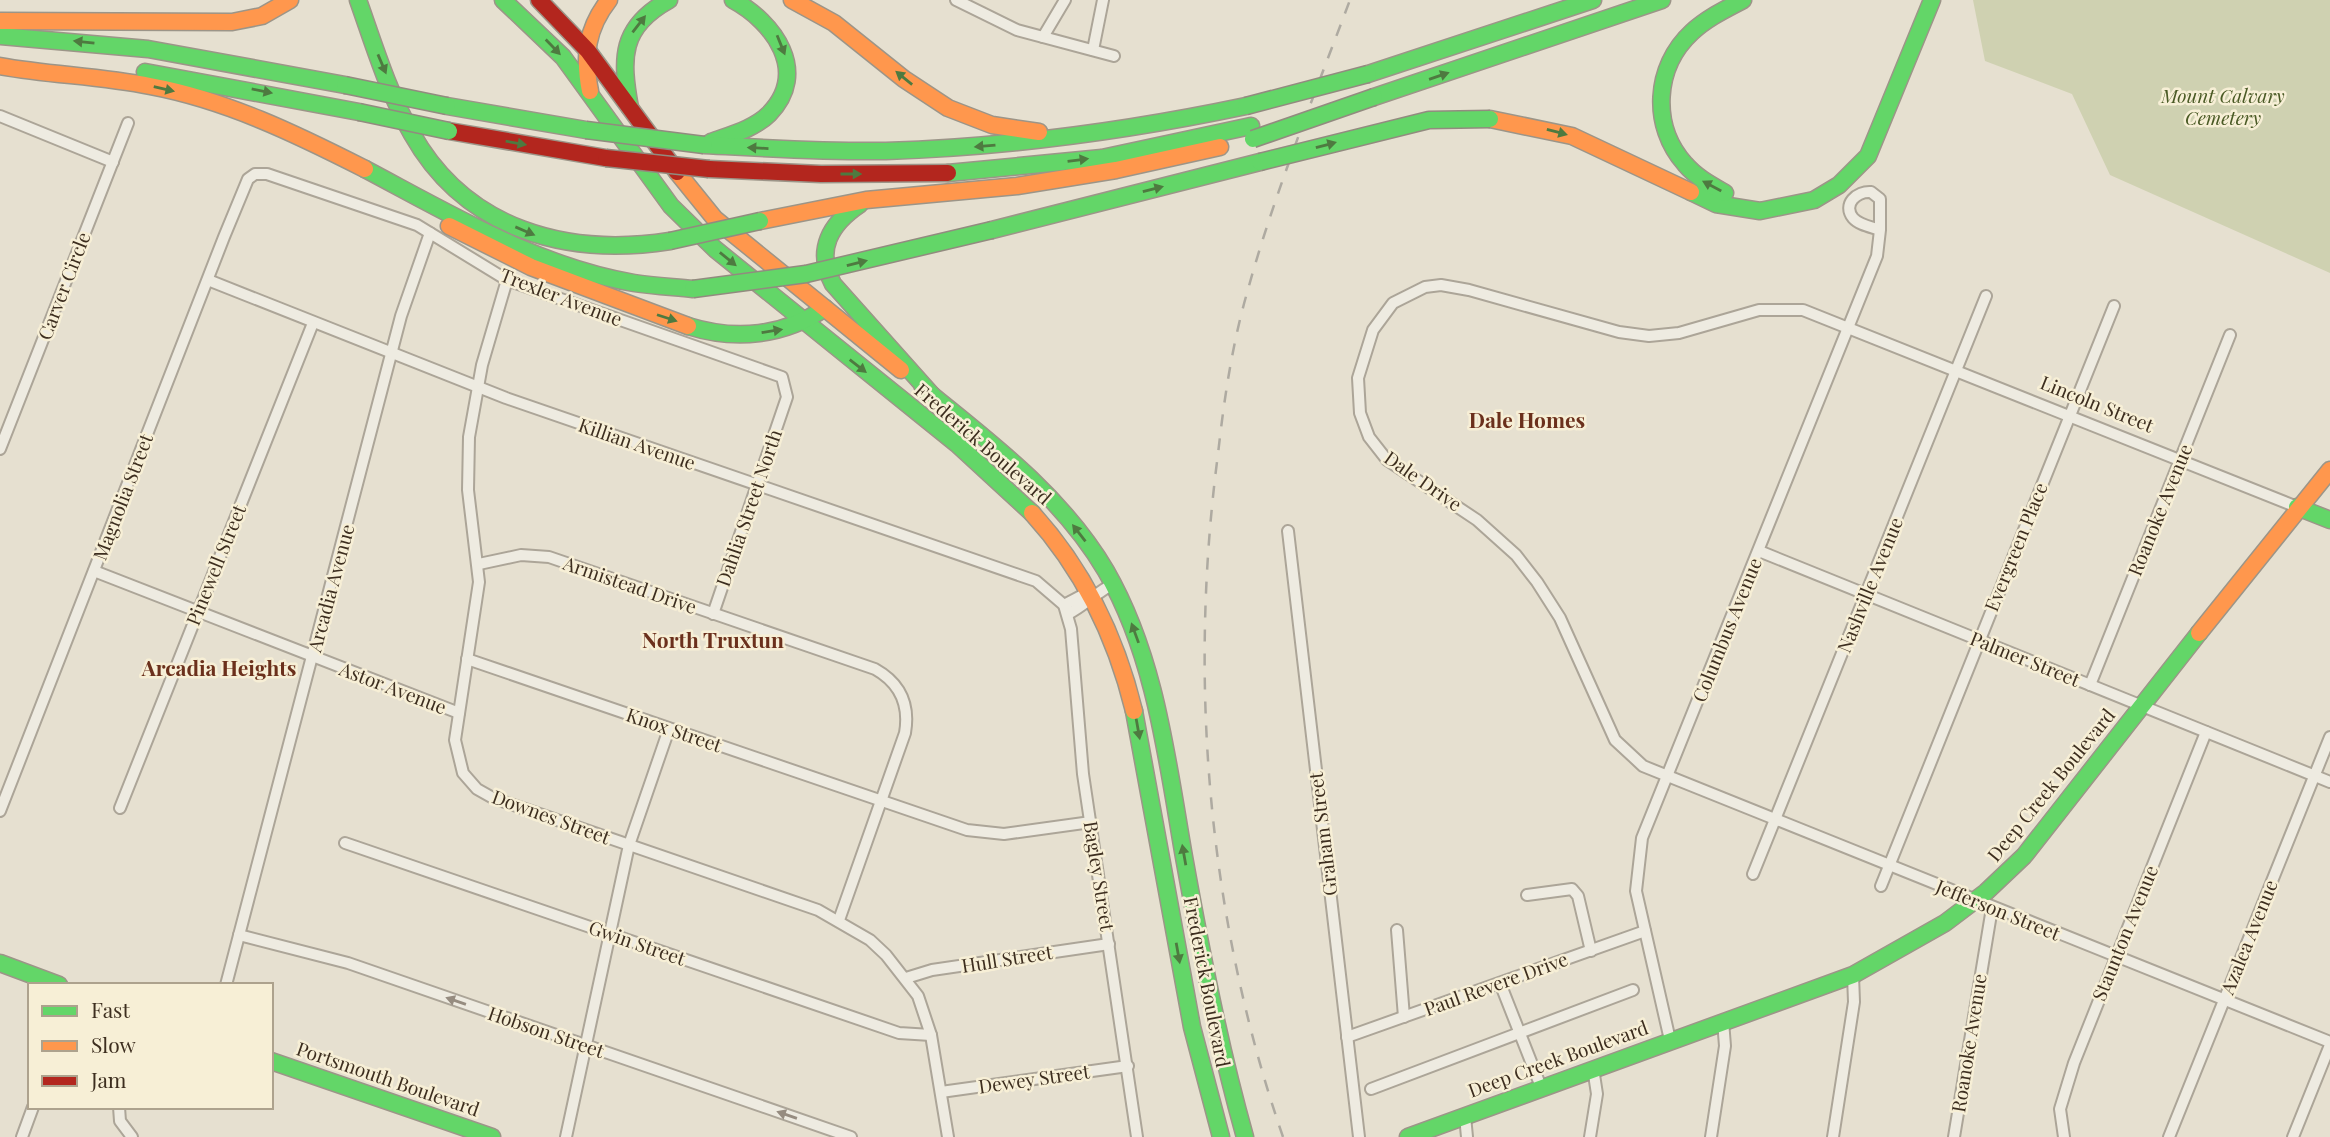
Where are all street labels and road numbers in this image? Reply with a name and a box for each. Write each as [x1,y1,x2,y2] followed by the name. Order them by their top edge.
[31,228,96,343] street label: Carver Circle
[497,261,626,331] street label: Trexler Avenue
[2037,369,2158,438] street label: Lincoln Street
[910,377,1058,510] street label: Frederick Boulevard
[575,411,699,475] street label: Killian Avenue
[709,426,787,590] street label: Dahlia Street North
[86,429,158,564] street label: Magnolia Street
[2121,440,2197,579] street label: Roanoke Avenue
[1380,444,1468,516] street label: Dale Drive
[1977,478,2053,615] street label: Evergreen Place
[179,500,251,629] street label: Pinewell Street
[1830,513,1908,656] street label: Nashville Avenue
[300,521,360,656] street label: Arcadia Avenue
[559,549,700,619] street label: Armistead Drive
[1685,554,1767,706] street label: Columbus Avenue
[1967,624,2084,692] street label: Palmer Street
[335,654,451,719] street label: Astor Avenue
[623,701,726,758] street label: Knox Street
[1980,702,2120,866] street label: Deep Creek Boulevard
[1301,770,1342,898] street label: Graham Street
[489,783,614,850] street label: Downes Street
[1078,819,1122,933] street label: Bagley Street
[2085,861,2163,1004] street label: Staunton Avenue
[1932,872,2065,946] street label: Jefferson Street
[2213,875,2283,999] street label: Azalea Avenue
[1179,894,1237,1069] street label: Frederick Boulevard
[586,913,689,971] street label: Gwin Street
[959,938,1054,978] street label: Hull Street
[1420,945,1571,1021] street label: Paul Revere Drive
[1944,972,1992,1114] street label: Roanoke Avenue
[485,999,608,1063] street label: Hobson Street
[1464,1013,1651,1103] street label: Deep Creek Boulevard
[293,1035,483,1122] street label: Portsmouth Boulevard
[977,1057,1091,1099] street label: Dewey Street

